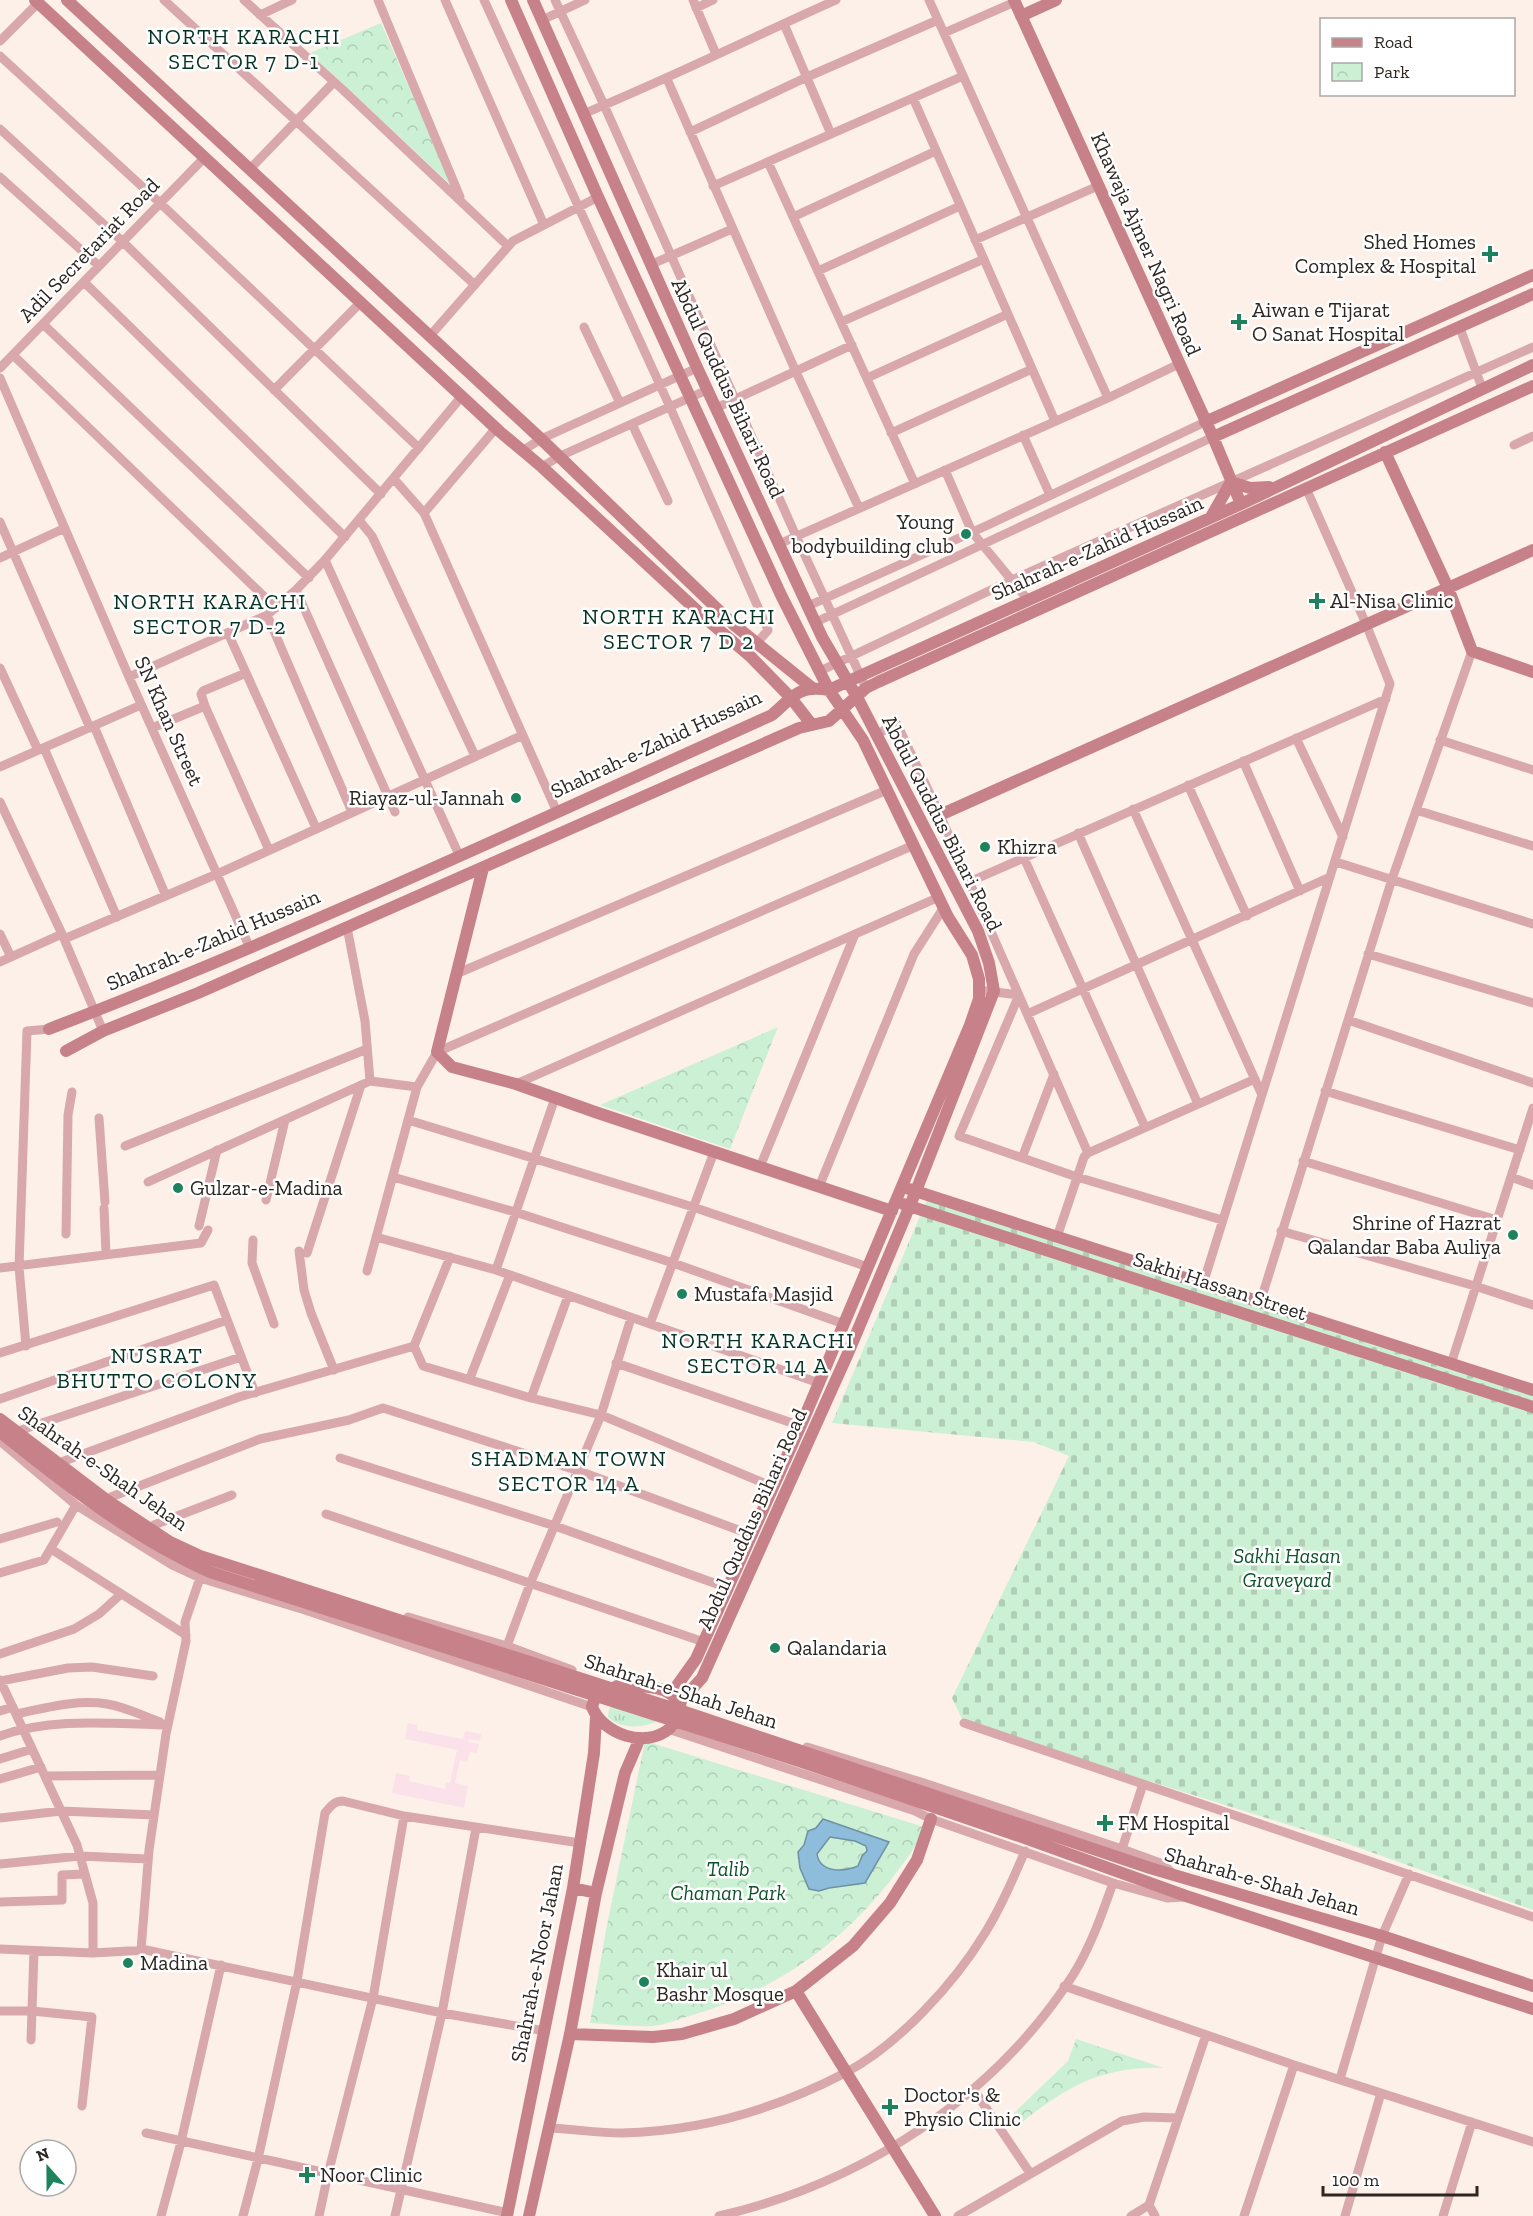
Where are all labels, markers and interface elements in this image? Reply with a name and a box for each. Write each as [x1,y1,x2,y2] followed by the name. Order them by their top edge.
[1320,18,1515,96] legend
[147,23,341,75] district label: NORTH KARACHI SECTOR 7 D-1
[1374,31,1413,53] text: Road
[1374,61,1410,83] text: Park
[1085,128,1207,360] street label: Khawaja Ajmer Nagri Road
[13,172,164,327] street label: Adil Secretariat Road
[1295,229,1476,278] place label: Shed Homes Complex & Hospital
[1481,245,1499,263] marker: Shed Homes Complex & Hospital
[666,274,791,502] street label: Abdul Quddus Bihari Road
[1252,297,1405,346] place label: Aiwan e Tijarat O Sanat Hospital
[1230,313,1248,331] marker: Aiwan e Tijarat O Sanat Hospital
[987,490,1207,606] street label: Shahrah-e-Zahid Hussain
[791,509,954,558] place label: Young bodybuilding club
[959,527,973,541] marker: Young bodybuilding club
[113,588,307,640] district label: NORTH KARACHI SECTOR 7 D-2
[1330,588,1453,613] place label: Al-Nisa Clinic
[1308,592,1326,610] marker: Al-Nisa Clinic
[582,603,776,655] district label: NORTH KARACHI SECTOR 7 D 2
[130,652,209,790] street label: SN Khan Street
[547,684,765,803] street label: Shahrah-e-Zahid Hussain
[877,710,1008,936] street label: Abdul Quddus Bihari Road
[349,785,504,810] place label: Riayaz-ul-Jannah
[509,791,523,805] marker: Riayaz-ul-Jannah
[997,834,1057,859] place label: Khizra
[978,840,992,854] marker: Khizra
[102,883,323,996] street label: Shahrah-e-Zahid Hussain
[190,1175,343,1200] place label: Gulzar-e-Madina
[171,1181,185,1195] marker: Gulzar-e-Madina
[1307,1210,1501,1259] place label: Shrine of Hazrat Qalandar Baba Auliya
[1506,1228,1520,1242] marker: Shrine of Hazrat Qalandar Baba Auliya
[1130,1246,1310,1325] street label: Sakhi Hassan Street
[694,1281,833,1307] place label: Mustafa Masjid
[675,1287,689,1301] marker: Mustafa Masjid
[661,1327,855,1379] district label: NORTH KARACHI SECTOR 14 A
[57,1342,257,1394] district label: NUSRAT BHUTTO COLONY
[14,1400,193,1536] street label: Shahrah-e-Shah Jehan
[691,1404,812,1633] street label: Abdul Quddus Bihari Road
[471,1445,667,1497] district label: SHADMAN TOWN SECTOR 14 A
[1233,1543,1341,1592] park label: Sakhi Hasan Graveyard
[787,1635,887,1660] place label: Qalandaria
[768,1641,782,1655] marker: Qalandaria
[581,1647,781,1734] street label: Shahrah-e-Shah Jehan
[1118,1810,1230,1835] place label: FM Hospital
[1096,1814,1114,1832] marker: FM Hospital
[1162,1841,1363,1920] street label: Shahrah-e-Shah Jehan
[670,1856,786,1905] park label: Talib Chaman Park
[505,1861,568,2064] street label: Shahrah-e-Noor Jahan
[140,1950,208,1975] place label: Madina
[121,1956,135,1970] marker: Madina
[656,1957,784,2006] place label: Khair ul Bashr Mosque
[637,1975,651,1989] marker: Khair ul Bashr Mosque
[904,2082,1021,2131] place label: Doctor's & Physio Clinic
[881,2098,899,2116] marker: Doctor's & Physio Clinic
[18,2138,78,2198] north arrow
[34,2143,52,2166] text: N
[1323,2159,1478,2197] scale bar
[320,2162,422,2187] place label: Noor Clinic
[298,2166,316,2184] marker: Noor Clinic
[1332,2169,1380,2191] text: 100 m

